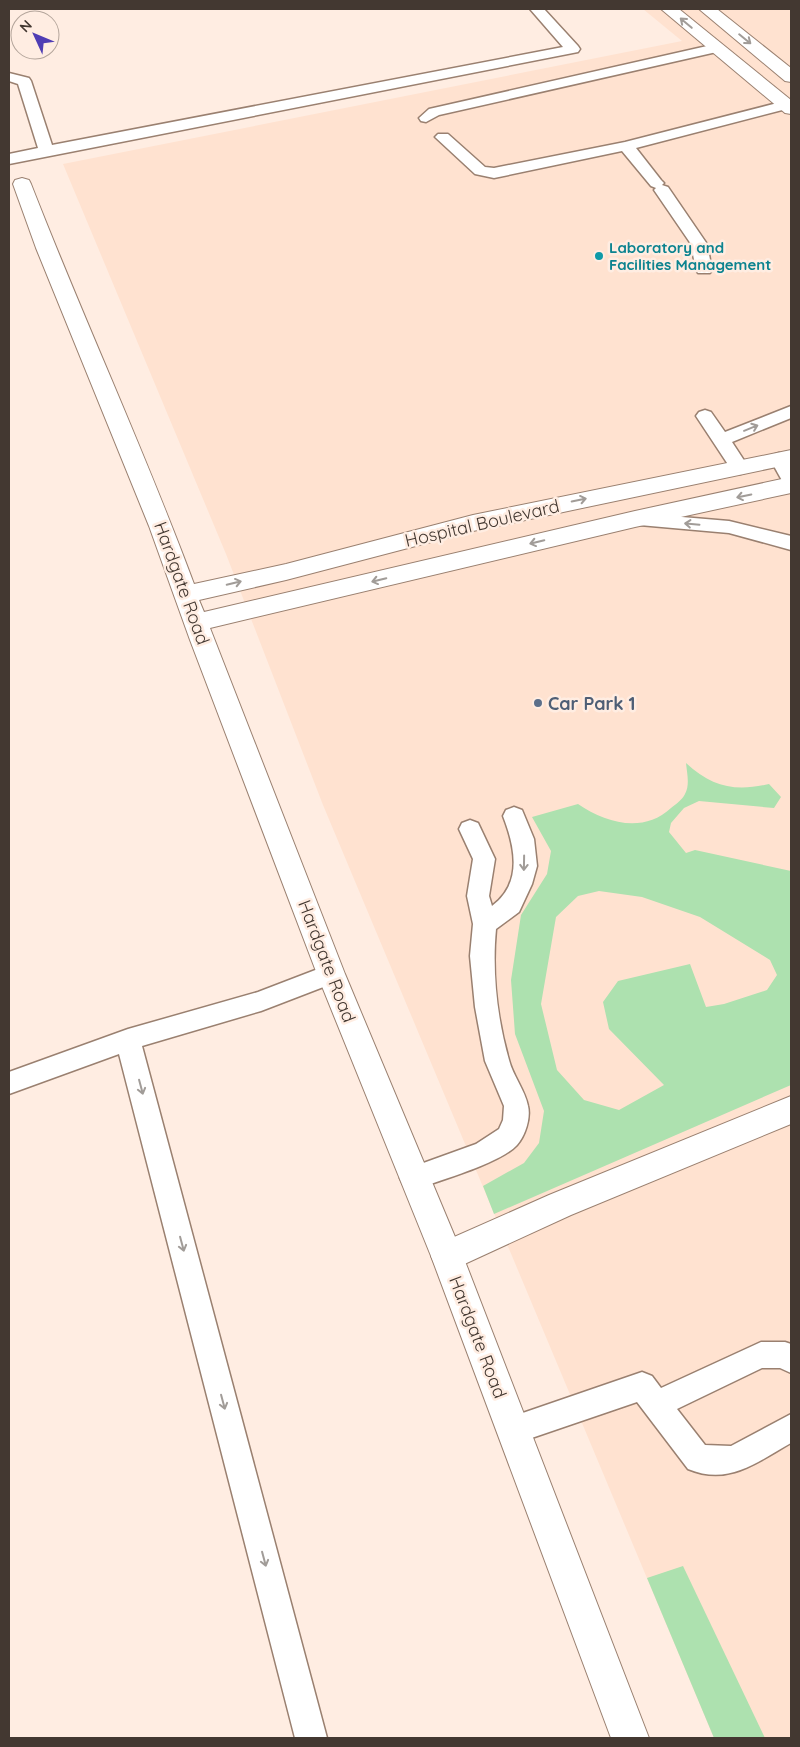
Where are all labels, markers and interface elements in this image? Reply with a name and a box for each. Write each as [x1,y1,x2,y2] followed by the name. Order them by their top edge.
[10,10,60,60] north arrow
[16,16,36,36] text: N
[680,18,693,29] one-way arrow
[738,34,751,45] one-way arrow
[609,238,771,274] place label: Laboratory and Facilities Management
[593,250,605,262] marker: Laboratory and Facilities Management
[743,423,759,432] one-way arrow
[736,491,752,501] one-way arrow
[403,494,561,552] street label: Hospital Boulevard
[571,495,587,505] one-way arrow
[149,518,215,648] street label: Hardgate Road
[684,519,700,529] one-way arrow
[529,538,545,547] one-way arrow
[371,576,387,585] one-way arrow
[225,578,241,587] one-way arrow
[548,692,636,715] place label: Car Park 1
[532,697,544,709] marker: Car Park 1
[520,855,529,871] one-way arrow
[293,897,361,1025] street label: Hardgate Road
[137,1079,146,1095] one-way arrow
[178,1236,187,1252] one-way arrow
[444,1273,512,1401] street label: Hardgate Road
[219,1393,228,1409] one-way arrow
[260,1550,269,1566] one-way arrow

